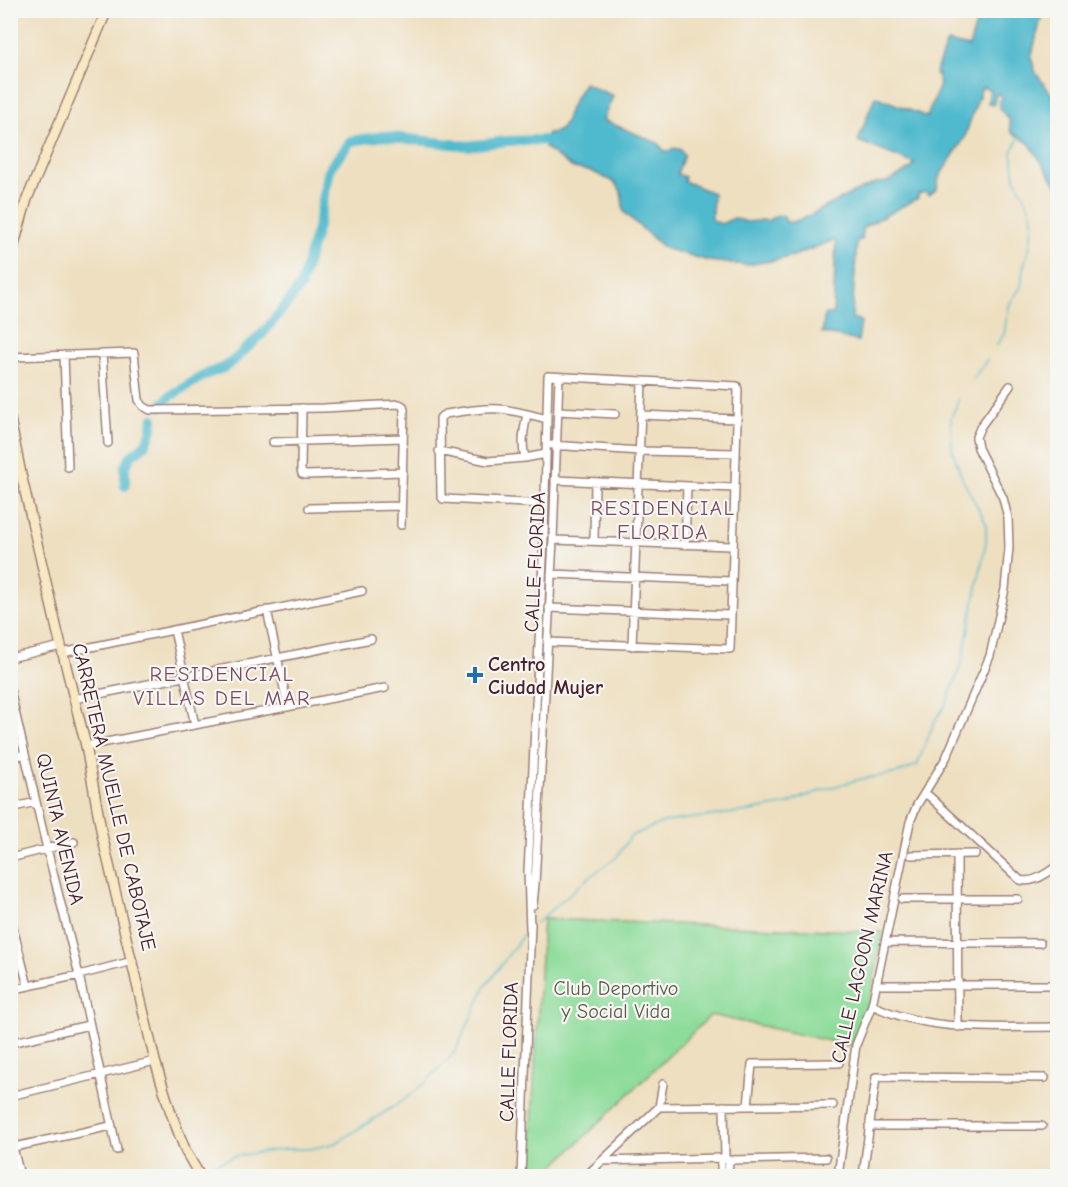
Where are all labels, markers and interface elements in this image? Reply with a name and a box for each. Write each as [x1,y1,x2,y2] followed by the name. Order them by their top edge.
[520,491,550,633] street label: CALLE FLORIDA
[590,496,736,544] district label: RESIDENCIAL FLORIDA
[67,641,161,953] street label: CARRETERA MUELLE DE CABOTAJE
[488,653,603,699] place label: Centro Ciudad Mujer
[133,662,311,710] district label: RESIDENCIAL VILLAS DEL MAR
[466,666,484,684] marker: Centro Ciudad Mujer
[31,751,89,907] street label: QUINTA AVENIDA
[826,848,898,1065] street label: CALLE LAGOON MARINA
[554,977,678,1023] park label: Club Deportivo y Social Vida
[495,981,523,1123] street label: CALLE FLORIDA

